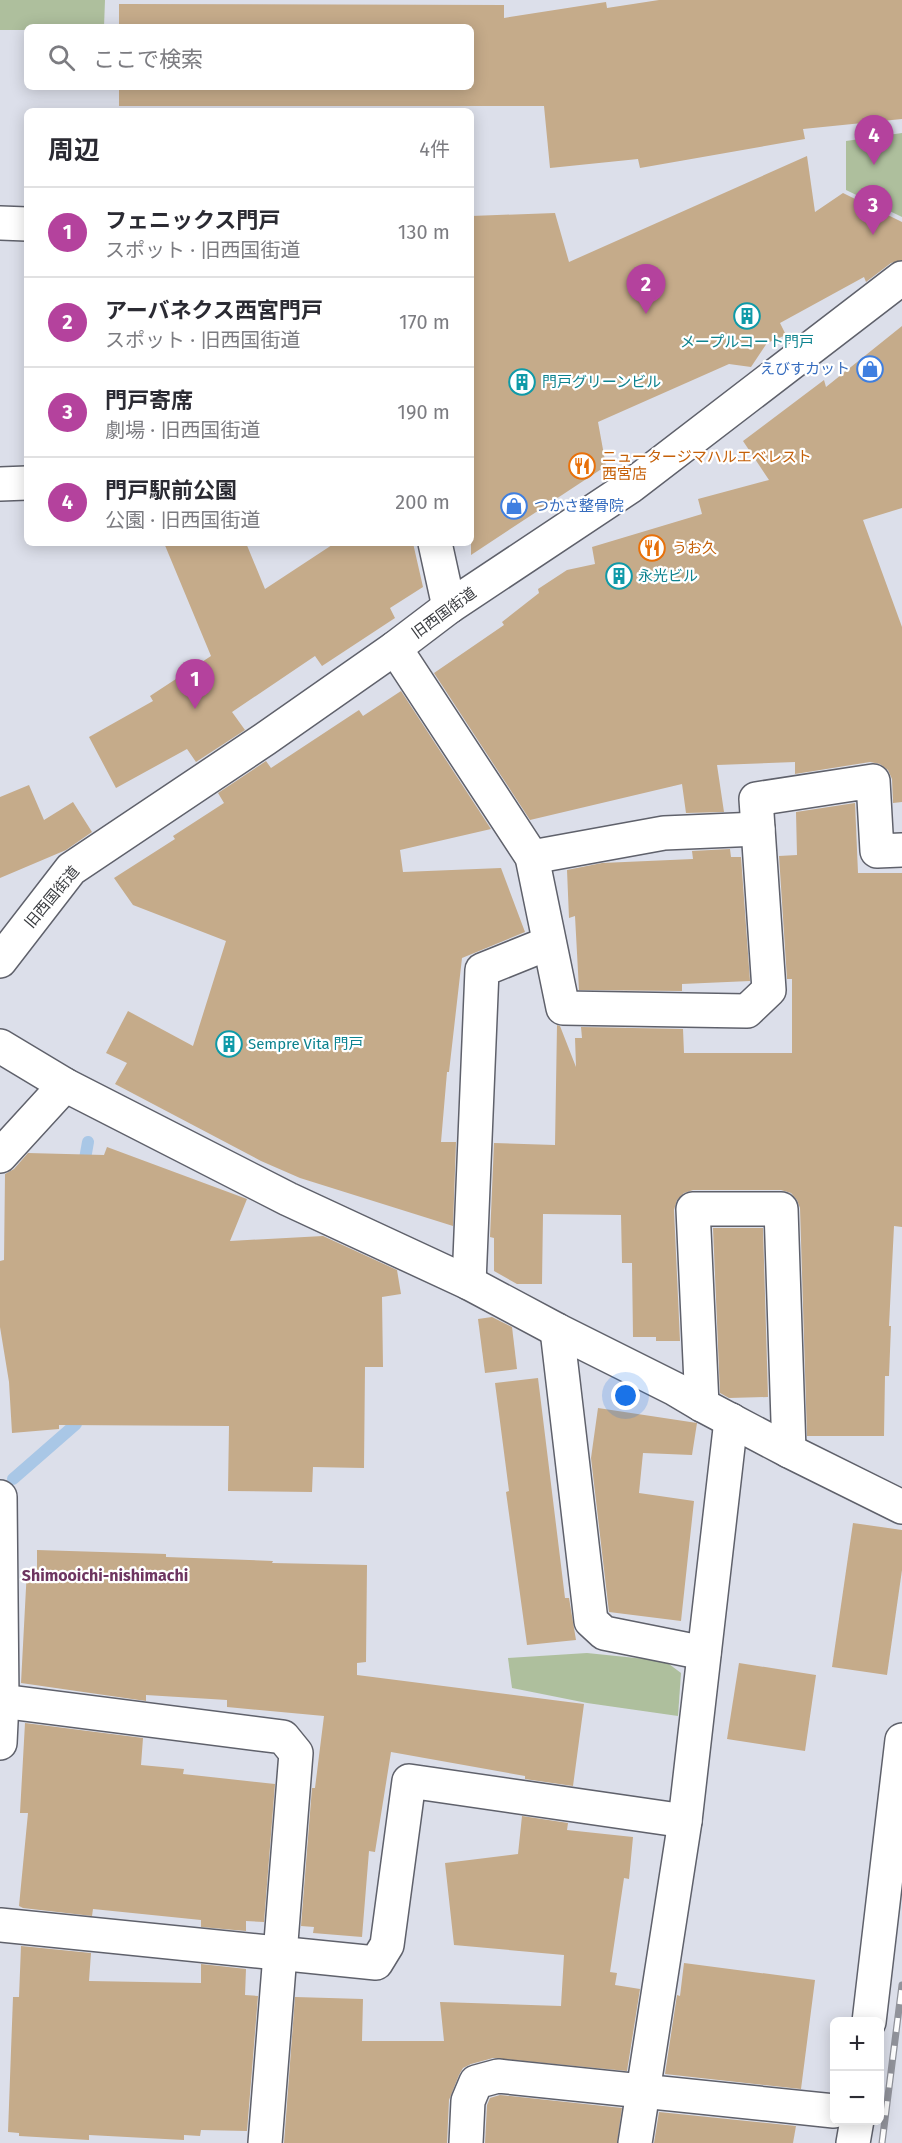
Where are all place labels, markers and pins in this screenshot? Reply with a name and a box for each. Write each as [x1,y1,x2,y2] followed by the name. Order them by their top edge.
[854,116,894,165] pin: 4
[854,186,892,235] pin: 3
[626,264,666,314] pin: 2
[732,301,762,331] building icon: メープルコート門戸
[680,333,814,351] place label: メープルコート門戸
[855,354,885,384] shop icon: えびすカット
[760,360,850,378] place label: えびすカット
[507,367,537,397] building icon: 門戸グリーンビル
[542,373,661,391] place label: 門戸グリーンビル
[602,448,812,483] place label: ニュータージマハルエベレスト 西宮店
[567,451,597,481] restaurant icon: ニュータージマハルエベレスト 西宮店
[499,491,529,521] shop icon: つかさ整骨院
[534,497,624,515] place label: つかさ整骨院
[637,533,667,563] restaurant icon: うお久
[672,539,717,557] place label: うお久
[604,561,634,591] building icon: 永光ビル
[638,567,698,585] place label: 永光ビル
[176,660,214,709] pin: 1
[214,1029,244,1059] building icon: Sempre Vita 門戸
[248,1035,364,1053] place label: Sempre Vita 門戸

